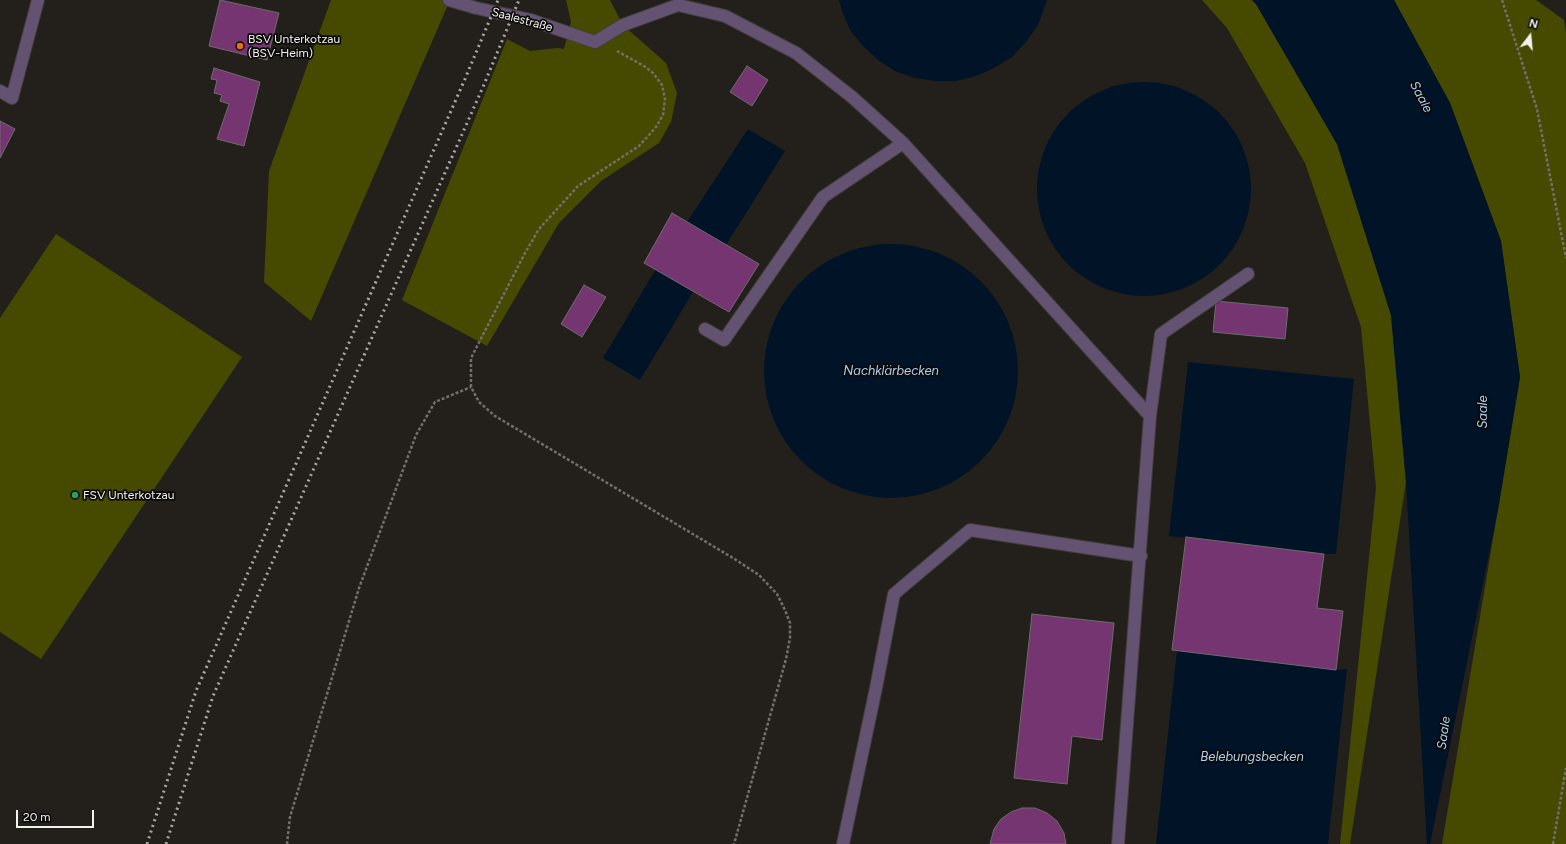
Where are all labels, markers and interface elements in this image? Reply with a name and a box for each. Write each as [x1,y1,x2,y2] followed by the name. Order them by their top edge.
[490,5,554,35] street label: Saalestraße
[1510,16,1550,56] north arrow
[1528,17,1539,31] text: N
[248,32,340,60] place label: BSV Unterkotzau (BSV-Heim)
[235,41,245,51] marker: BSV Unterkotzau (BSV-Heim)
[1406,79,1436,115] water label: Saale
[843,363,939,379] water label: Nachklärbecken
[1475,395,1491,429] water label: Saale
[83,488,174,502] place label: FSV Unterkotzau
[70,490,80,500] marker: FSV Unterkotzau
[1434,715,1454,751] water label: Saale
[1200,749,1304,765] water label: Belebungsbecken
[18,802,96,828] scale bar
[23,810,51,824] text: 20 m

